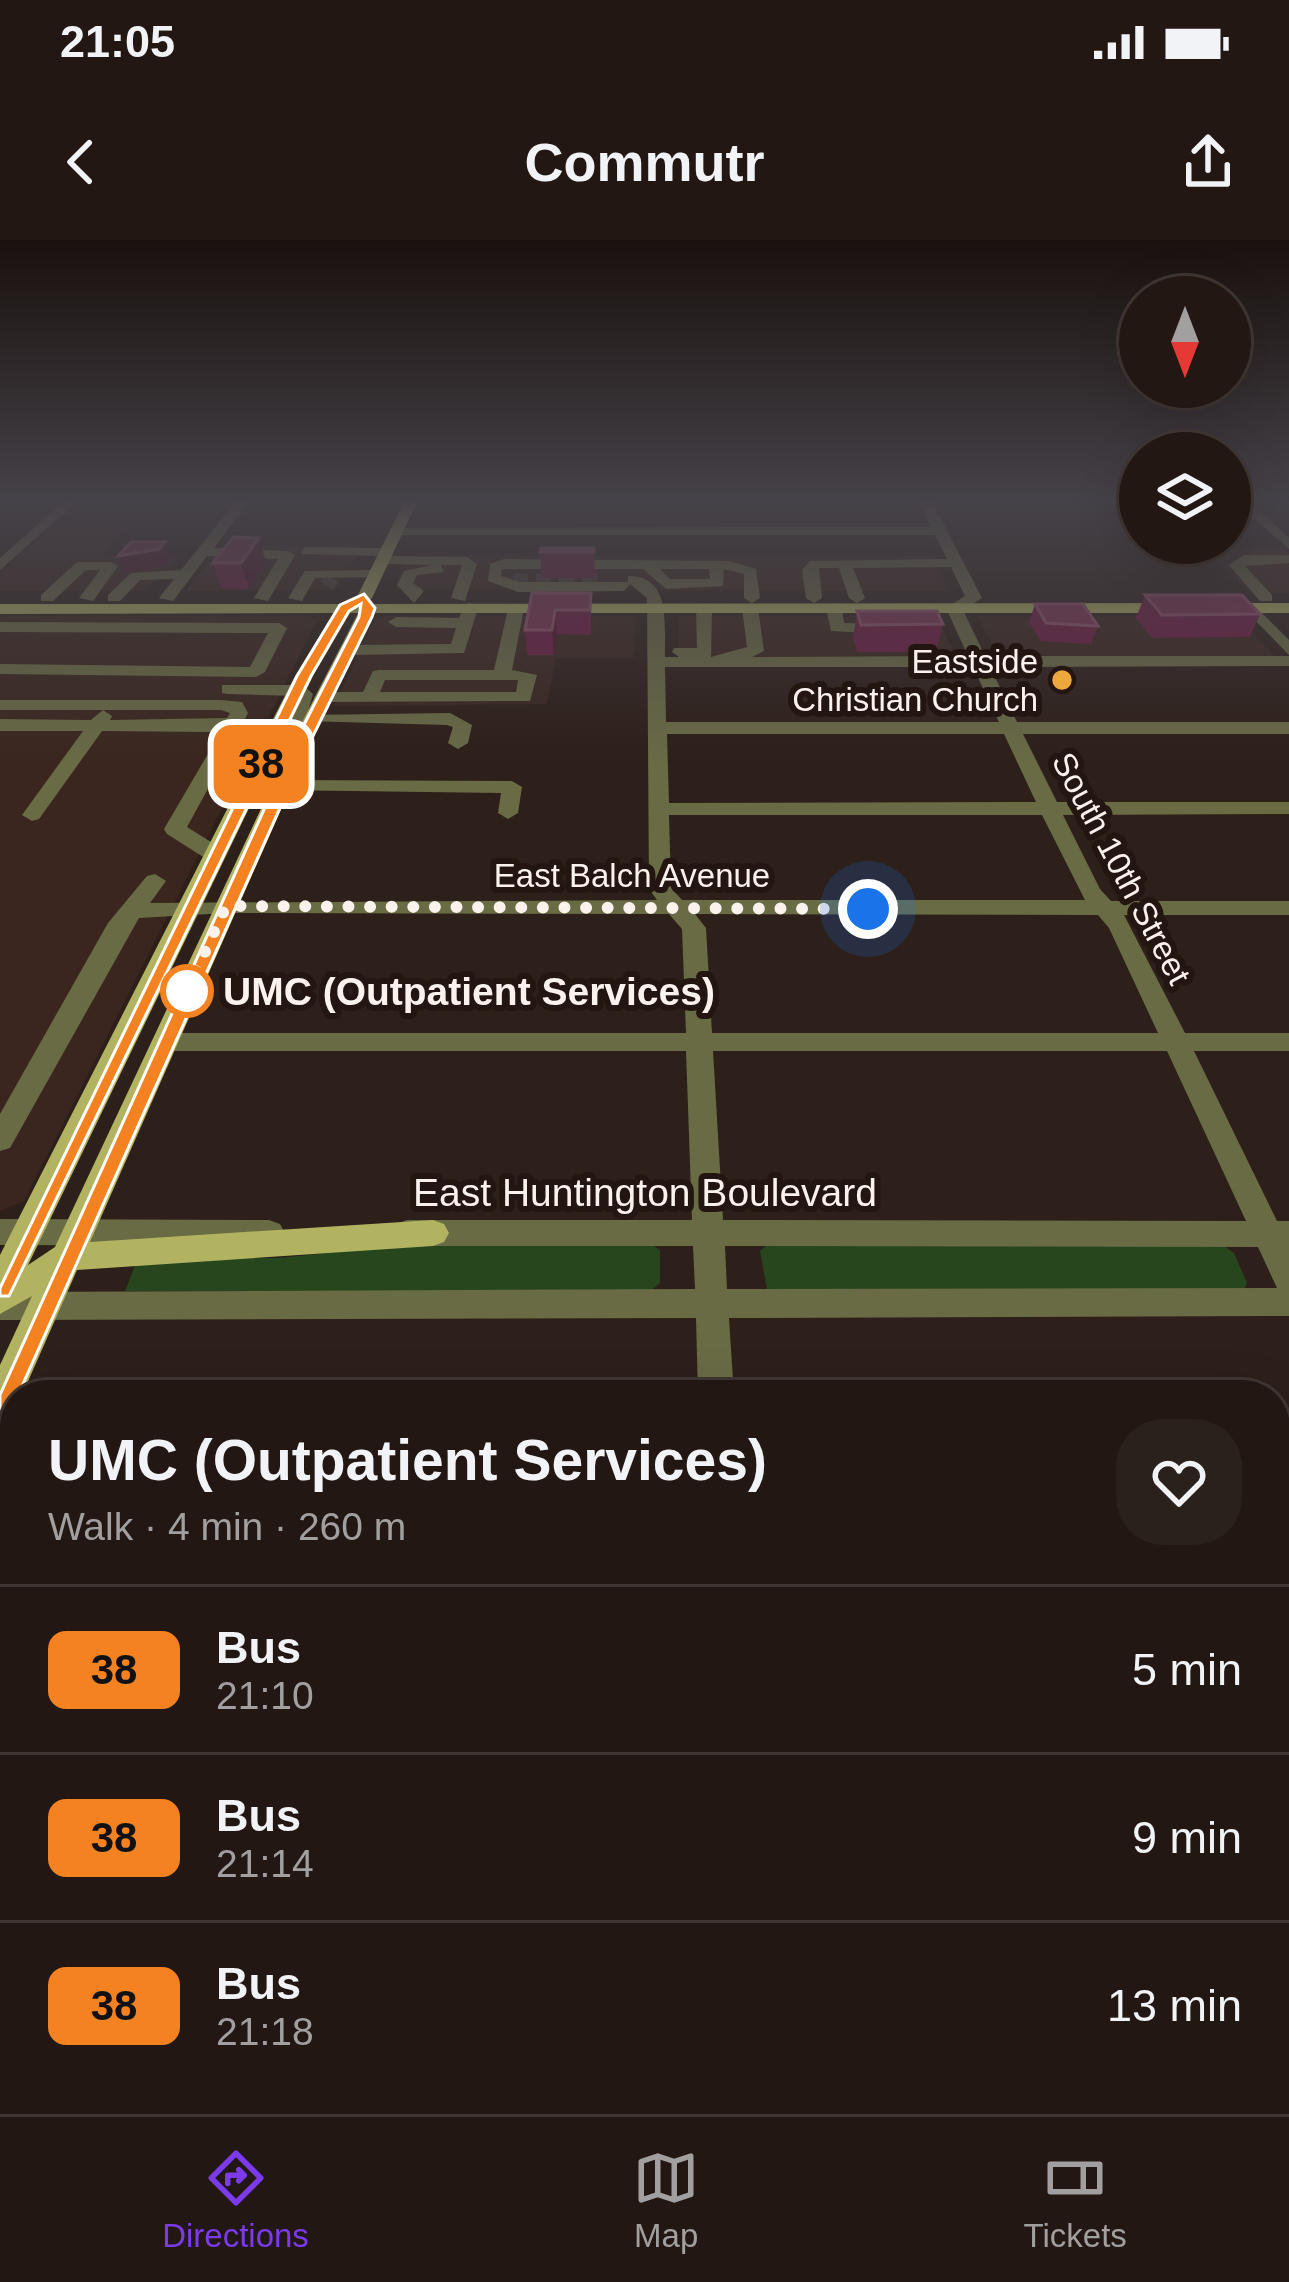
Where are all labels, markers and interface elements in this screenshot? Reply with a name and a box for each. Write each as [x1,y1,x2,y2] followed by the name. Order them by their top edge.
[60,16,175,67] text: 21:05
[48,129,114,195] icon: back
[1175,129,1241,195] icon: share
[525,132,765,192] text: Commutr
[1119,276,1251,408] north arrow
[1119,276,1251,564] map controls
[1119,432,1251,564] button: layers
[792,643,1038,718] place label: Eastside Christian Church
[1049,667,1075,693] marker: Eastside Christian Church
[207,725,315,803] line badge: 38
[238,740,284,787] text: 38
[1045,746,1198,990] street label: South 10th Street
[494,857,770,894] street label: East Balch Avenue
[838,879,898,939] your location
[162,966,212,1016] marker: UMC (Outpatient Services)
[223,970,715,1013] place label: UMC (Outpatient Services)
[413,1171,877,1214] street label: East Huntington Boulevard
[1116,1419,1242,1545] button: heart
[48,1428,767,1492] text: UMC (Outpatient Services)
[48,1505,406,1548] text: Walk · 4 min · 260 m
[216,1622,301,1673] text: Bus
[1132,1644,1242,1695] text: 5 min
[91,1646,137,1693] text: 38
[216,1674,314,1717] text: 21:10
[216,1790,301,1841] text: Bus
[1132,1812,1242,1863] text: 9 min
[91,1814,137,1861] text: 38
[216,1842,314,1885] text: 21:14
[216,1958,301,2009] text: Bus
[1107,1980,1242,2031] text: 13 min
[91,1982,137,2029] text: 38
[216,2010,314,2053] text: 21:18
[162,2145,309,2255] tab: Directions
[633,2145,699,2255] tab: Map
[1024,2145,1127,2255] tab: Tickets

